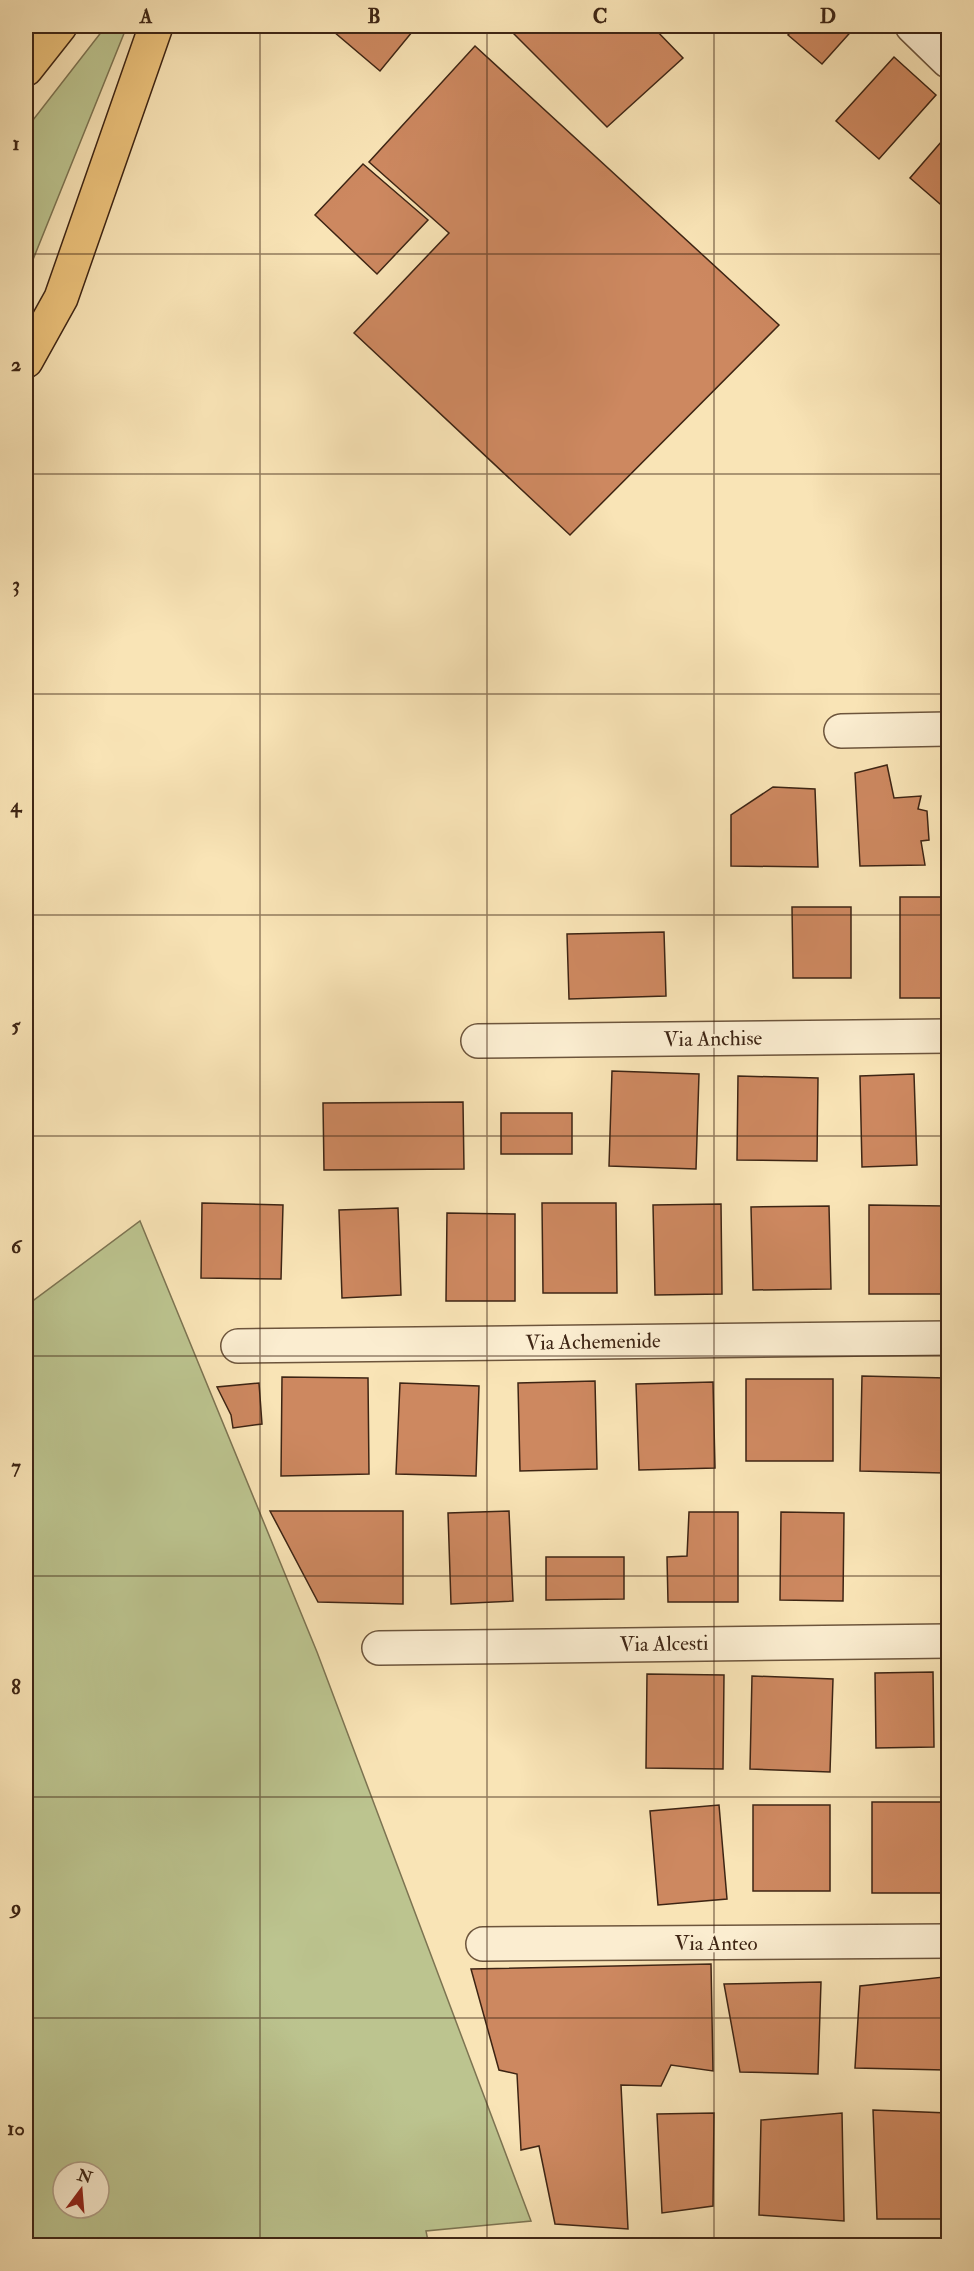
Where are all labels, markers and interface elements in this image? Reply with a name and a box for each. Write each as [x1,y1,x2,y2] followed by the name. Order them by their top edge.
[139,4,153,29] text: A
[367,4,381,29] text: B
[593,4,607,29] text: C
[820,4,836,29] text: D
[12,131,20,156] text: 1
[11,352,21,377] text: 2
[12,572,20,597] text: 3
[10,793,23,818] text: 4
[12,1013,22,1038] text: 5
[663,1025,763,1053] street label: Via Anchise
[11,1234,23,1259] text: 6
[525,1327,661,1357] street label: Via Achemenide
[11,1454,21,1479] text: 7
[619,1630,709,1658] street label: Via Alcesti
[11,1675,21,1700] text: 8
[9,1895,21,1920] text: 9
[674,1930,758,1957] street label: Via Anteo
[7,2116,25,2141] text: 10
[51,2160,111,2220] north arrow
[74,2165,95,2188] text: N

